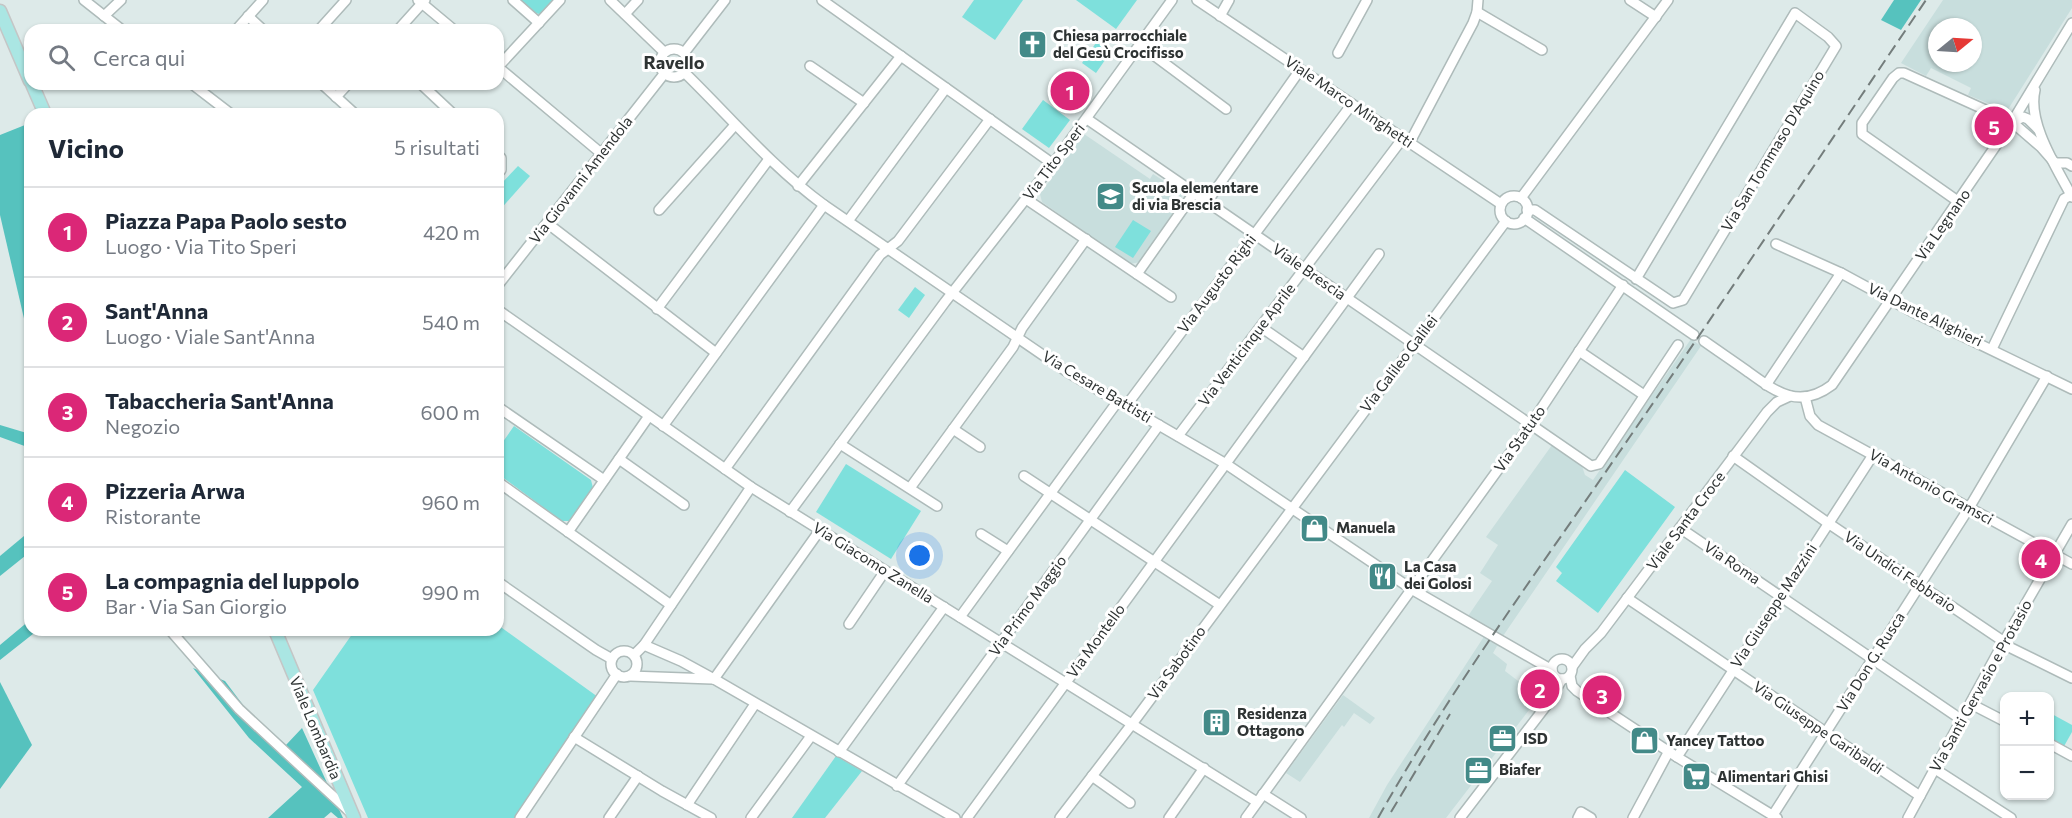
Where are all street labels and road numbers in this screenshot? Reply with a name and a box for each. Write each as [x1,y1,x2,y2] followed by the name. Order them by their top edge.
[1282,51,1417,151] street label: Viale Marco Minghetti
[1717,67,1827,234] street label: Via San Tommaso D'Aquino
[525,112,636,247] street label: Via Giovanni Amendola
[1018,119,1088,203] street label: Via Tito Speri
[1911,185,1974,264] street label: Via Legnano
[1173,230,1259,336] street label: Via Augusto Righi
[1269,239,1350,303] street label: Viale Brescia
[1865,278,1986,350] street label: Via Dante Alighieri
[1194,279,1298,409] street label: Via Venticinque Aprile
[1356,311,1441,416] street label: Via Galileo Galilei
[1039,346,1156,426] street label: Via Cesare Battisti
[1490,402,1549,475] street label: Via Statuto
[1866,445,1997,528] street label: Via Antonio Gramsci
[1642,467,1728,573] street label: Viale Santa Croce
[810,518,937,607] street label: Via Giacomo Zanella
[1841,527,1960,615] street label: Via Undici Febbraio
[1701,537,1764,588] street label: Via Roma
[1726,540,1820,671] street label: Via Giuseppe Mazzini
[985,551,1070,659] street label: Via Primo Maggio
[1925,596,2035,775] street label: Via Santi Gervasio e Protasio
[1062,600,1128,681] street label: Via Montello
[1832,608,1908,715] street label: Via Don G. Rusca
[1143,622,1209,703] street label: Via Sabotino
[286,673,346,782] street label: Viale Lombardia
[1750,677,1887,777] street label: Via Giuseppe Garibaldi

